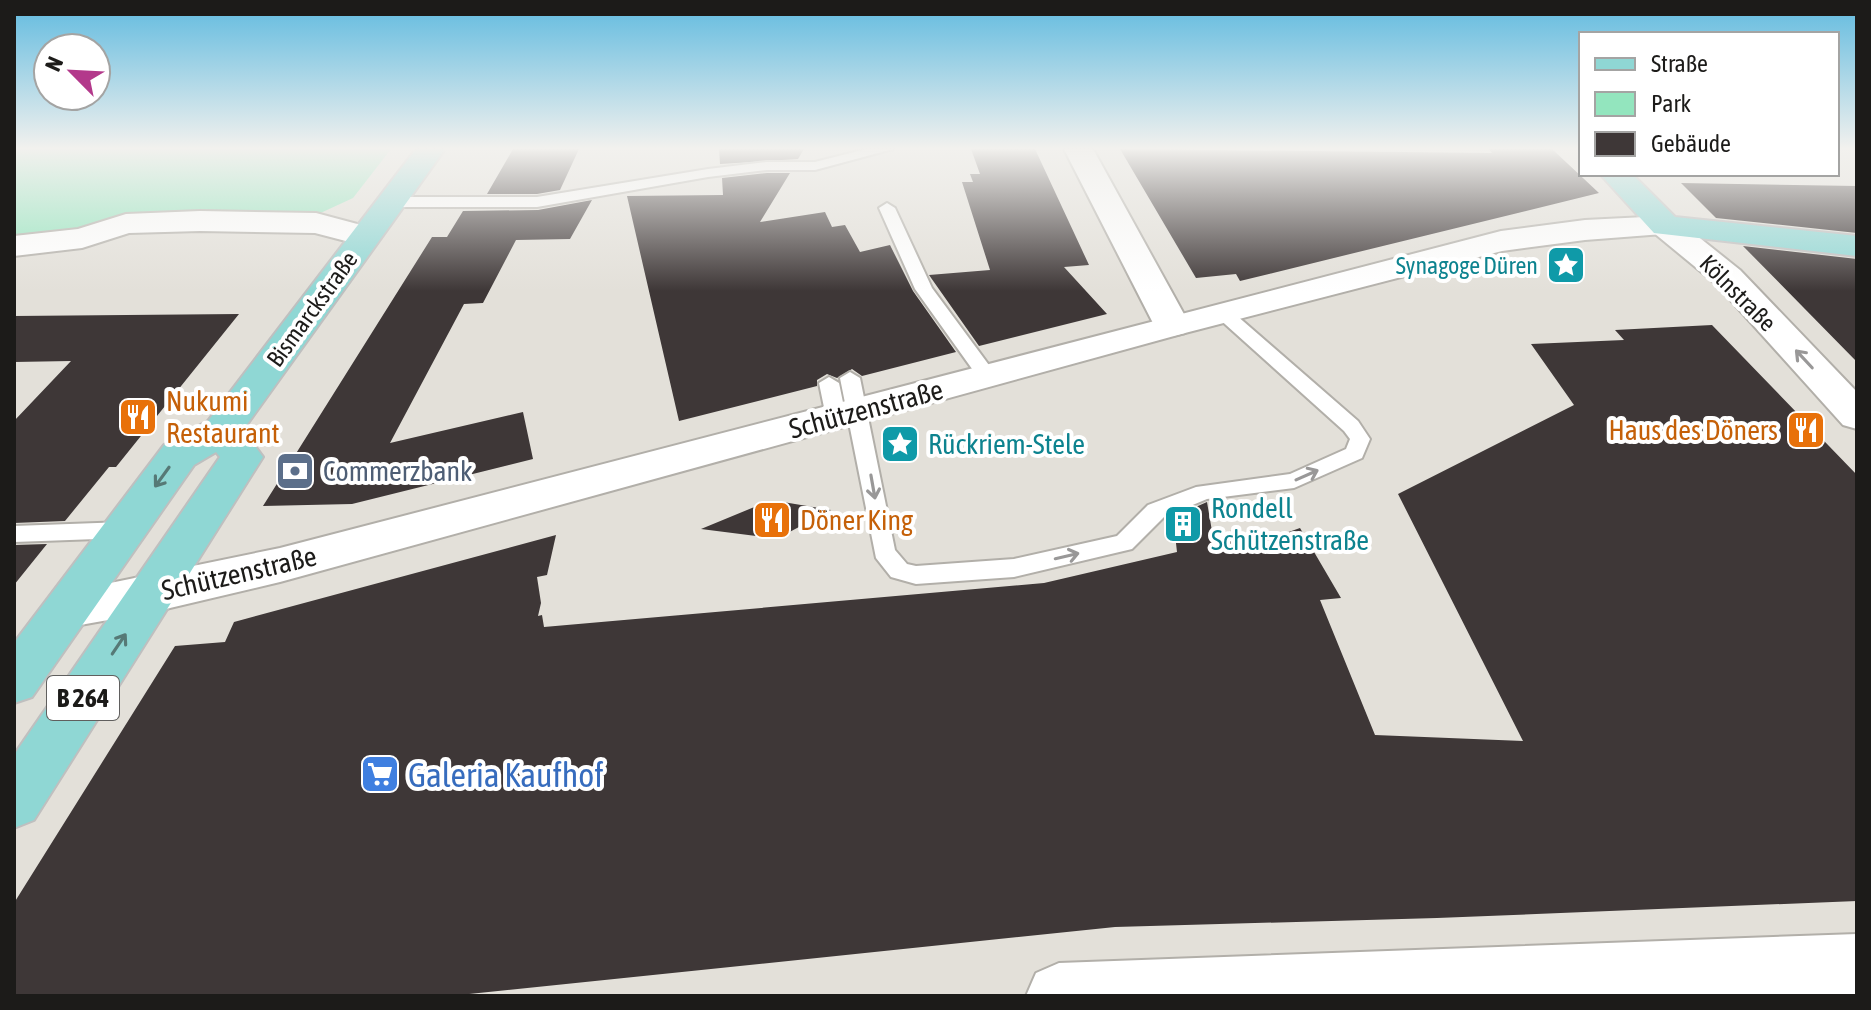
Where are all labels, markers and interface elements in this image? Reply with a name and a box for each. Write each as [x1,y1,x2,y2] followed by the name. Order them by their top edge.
[32,32,112,112] north arrow
[1579,32,1839,176] legend
[1651,50,1708,77] text: Straße
[39,53,68,75] text: N
[1651,90,1692,117] text: Park
[1651,130,1731,157] text: Gebäude
[1545,244,1587,286] place icon: Synagoge Düren
[261,246,363,372] street label: Bismarckstraße
[1695,250,1781,336] street label: Kölnstraße
[1396,252,1538,279] place label: Synagoge Düren
[1794,349,1813,369] one-way arrow
[786,373,946,445] street label: Schützenstraße
[166,385,280,449] place label: Nukumi Restaurant
[117,396,159,438] restaurant icon: Nukumi Restaurant
[1785,409,1827,451] restaurant icon: Haus des Döners
[1608,414,1778,446] place label: Haus des Döners
[879,423,921,465] place icon: Rückriem-Stele
[928,428,1085,460] place label: Rückriem-Stele
[274,450,316,492] bank icon: Commerzbank
[323,455,472,487] place label: Commerzbank
[154,466,170,488] one-way arrow
[1294,467,1318,482] one-way arrow
[866,474,881,499] one-way arrow
[1211,492,1369,556] place label: Rondell Schützenstraße
[751,499,793,541] restaurant icon: Döner King
[1162,503,1204,545] building icon: Rondell Schützenstraße
[800,504,913,536] place label: Döner King
[158,540,320,606] street label: Schützenstraße
[1053,548,1079,563] one-way arrow
[112,633,128,656] one-way arrow
[47,676,119,720] road number: B 264
[359,753,401,795] supermarket icon: Galeria Kaufhof
[408,755,604,794] place label: Galeria Kaufhof

